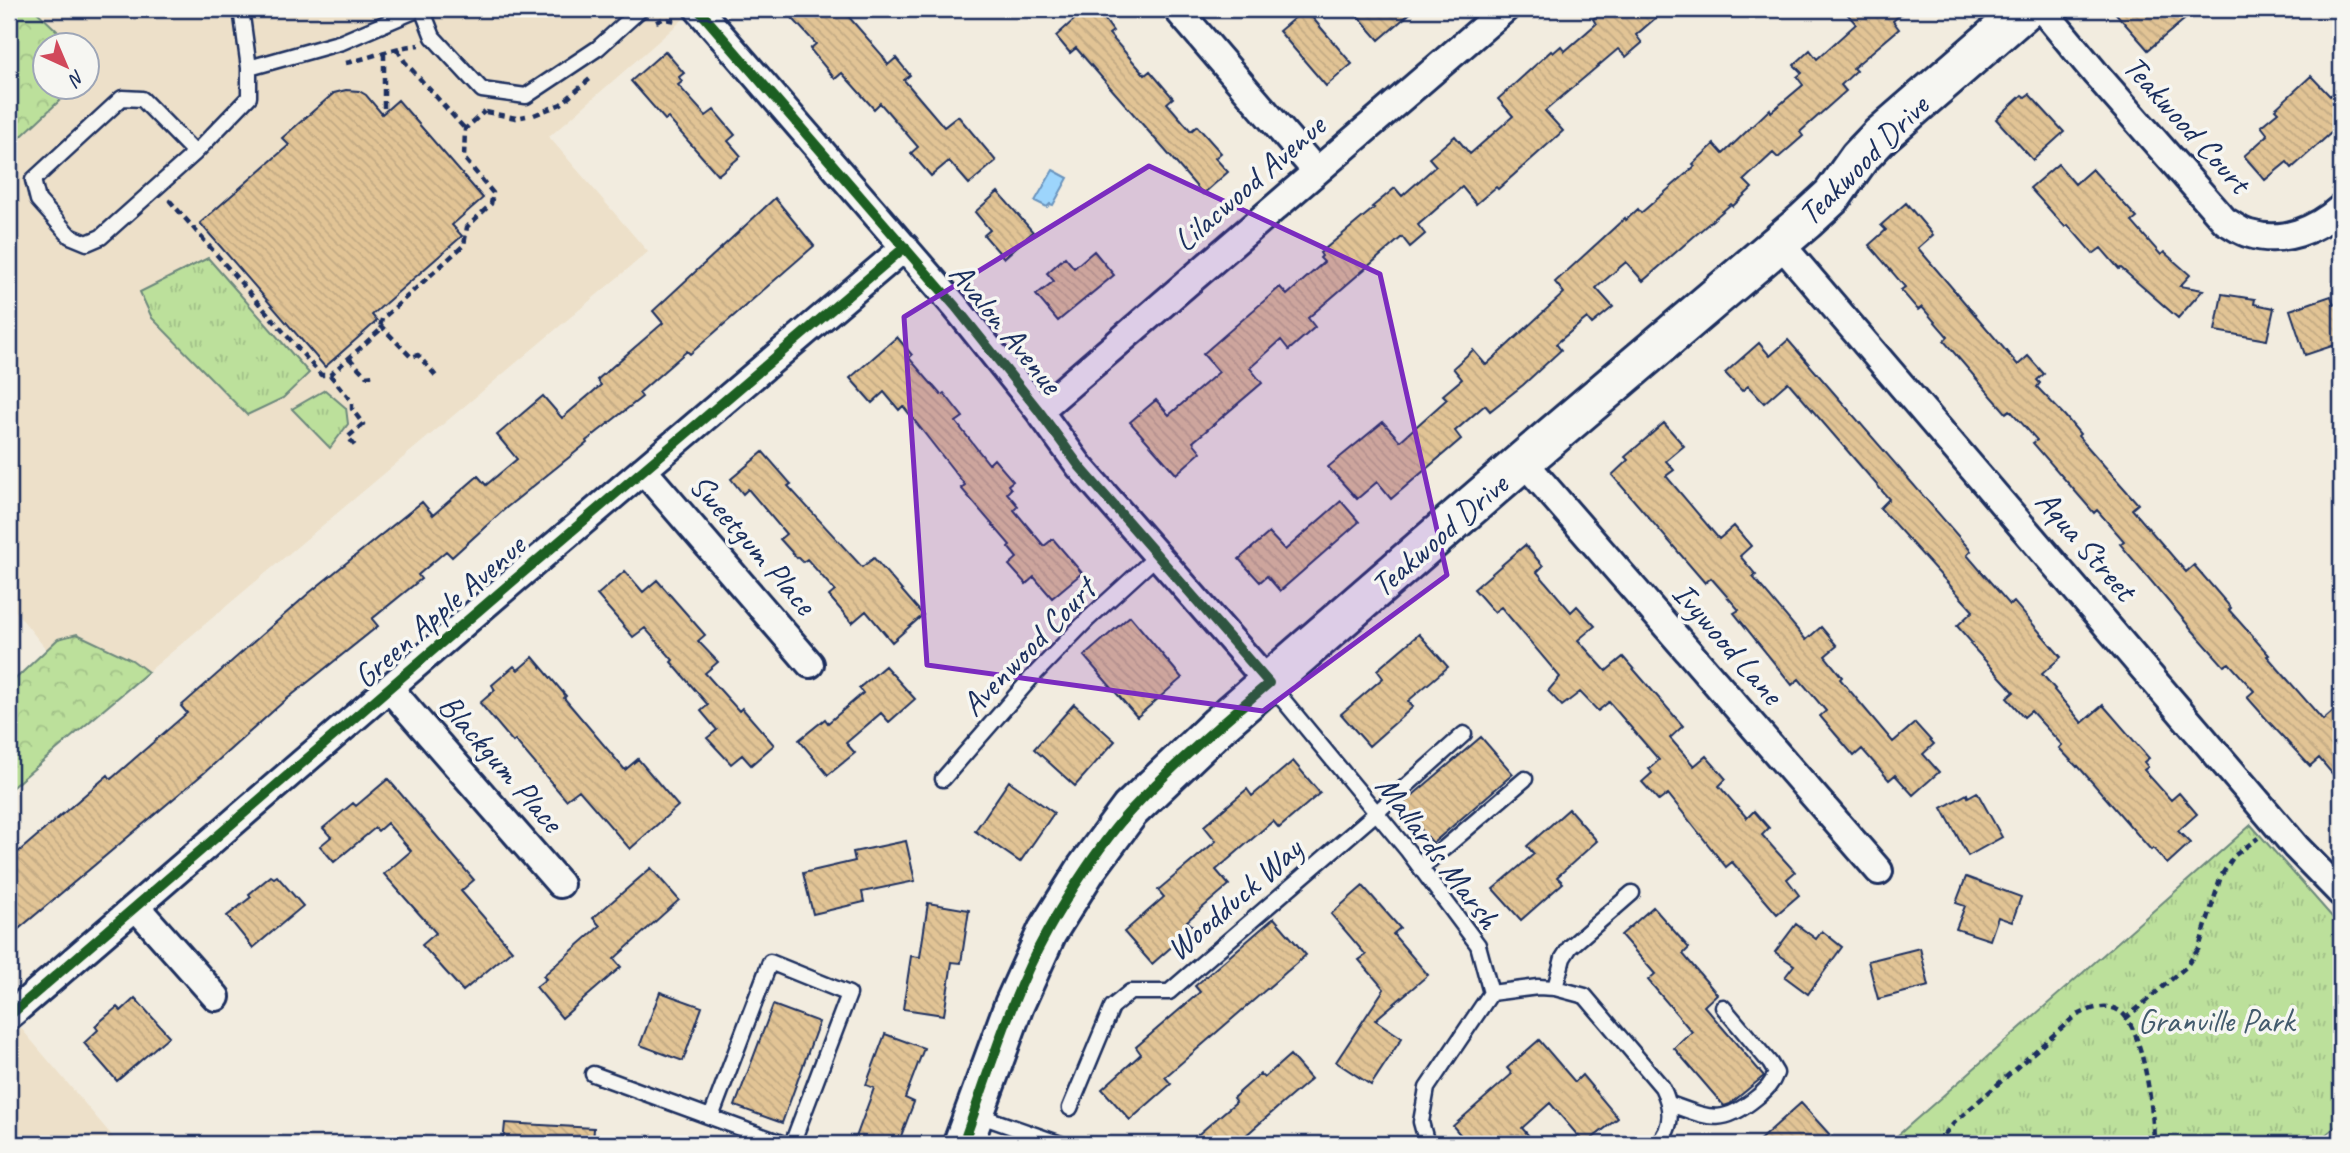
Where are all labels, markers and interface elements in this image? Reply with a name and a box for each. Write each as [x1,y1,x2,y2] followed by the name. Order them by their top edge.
[32,32,102,102] north arrow
[2114,46,2262,204] street label: Teakwood Court
[62,65,90,92] text: N
[1789,84,1939,234] street label: Teakwood Drive
[1164,104,1336,261] street label: Lilacwood Avenue
[940,254,1073,404] street label: Avalon Avenue
[1362,462,1518,606] street label: Teakwood Drive
[680,465,827,625] street label: Sweetgum Place
[2027,481,2147,611] street label: Aqua Street
[344,523,535,697] street label: Green Apple Avenue
[952,566,1107,725] street label: Avenwood Court
[1663,573,1794,715] street label: Ivywood Lane
[429,685,574,843] street label: Blackgum Place
[1366,767,1511,939] street label: Mallards Marsh
[1157,827,1313,970] street label: Woodduck Way
[2138,1000,2297,1042] park label: Granville Park

